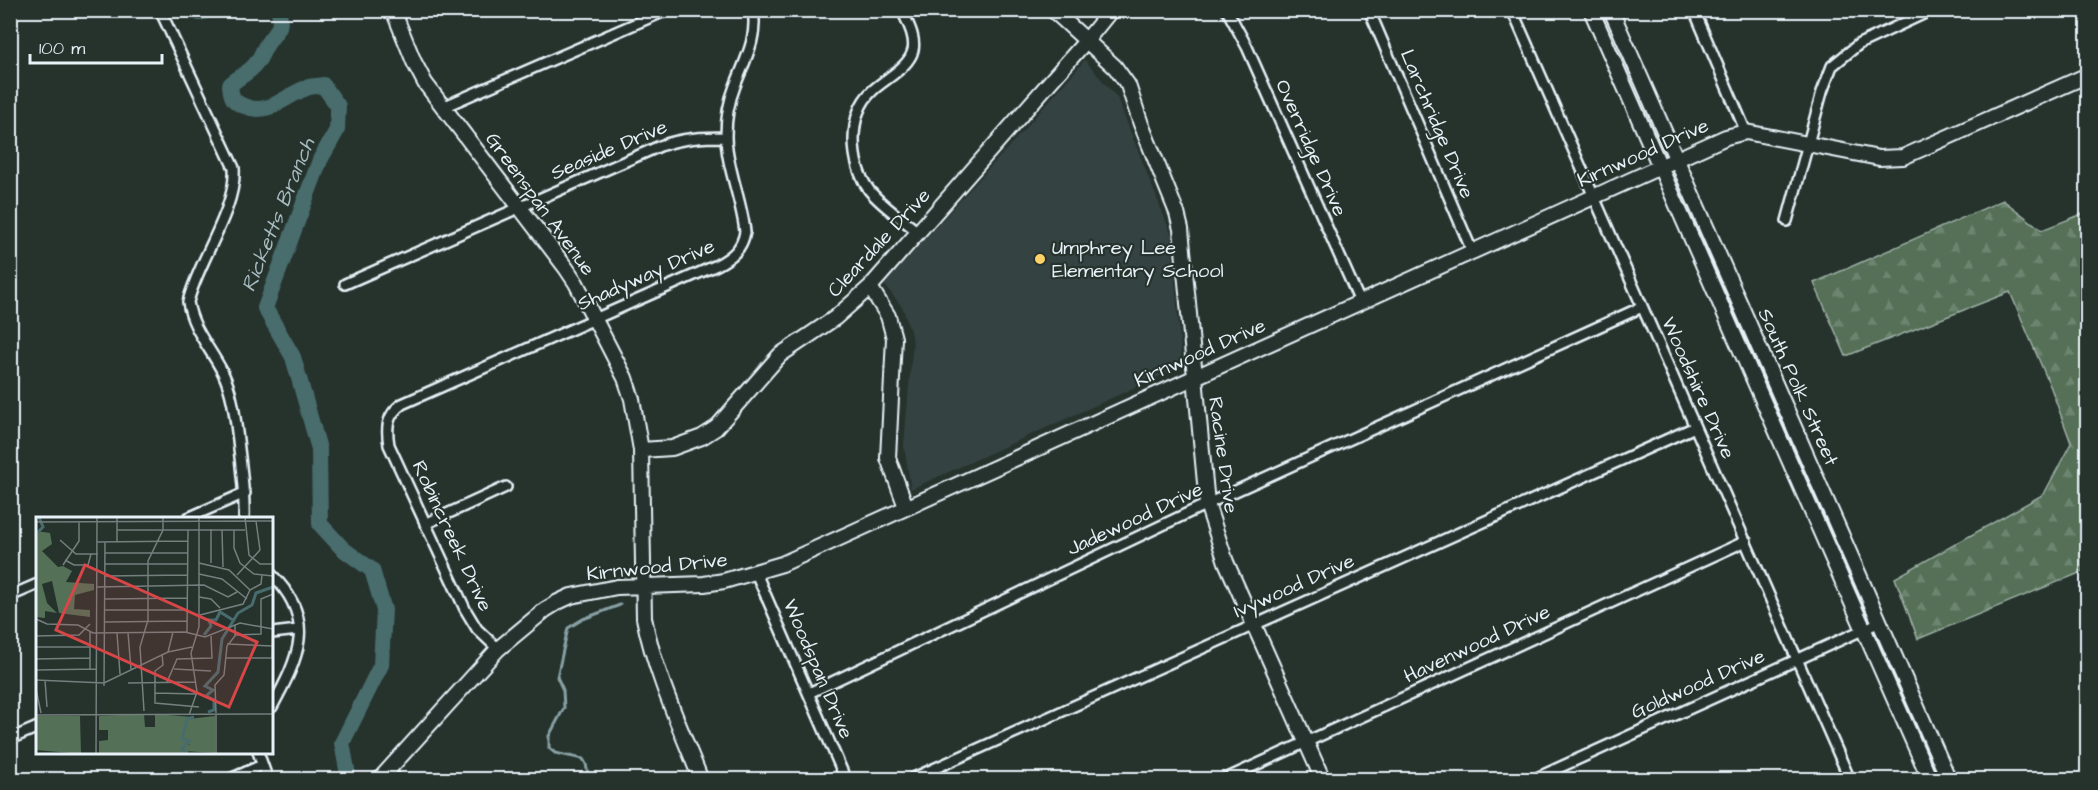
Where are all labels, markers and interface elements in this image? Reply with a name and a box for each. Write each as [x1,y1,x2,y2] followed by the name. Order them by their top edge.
[30,27,162,65] scale bar
[39,36,85,61] text: 100 m
[1392,45,1481,203] street label: Larchridge Drive
[1267,75,1354,222] street label: Overridge Drive
[1573,111,1713,195] street label: Kirnwood Drive
[546,113,672,187] street label: Seaside Drive
[478,127,602,281] street label: Greenspan Avenue
[234,133,323,296] water label: Ricketts Branch
[821,182,937,304] street label: Cleardale Drive
[573,232,720,319] street label: Shadyway Drive
[1052,234,1224,286] place label: Umphrey Lee Elementary School
[1033,252,1047,266] marker: Umphrey Lee Elementary School
[1751,304,1845,470] street label: South Polk Street
[1130,311,1270,395] street label: Kirnwood Drive
[1654,313,1742,464] street label: Woodshire Drive
[1201,395,1245,515] street label: Racine Drive
[405,456,499,616] street label: Robincreek Drive
[1062,475,1208,563] street label: Jadewood Drive
[36,517,273,754] inset map
[585,546,729,588] street label: Kirnwood Drive
[1229,547,1359,626] street label: Ivywood Drive
[776,595,860,743] street label: Woodspan Drive
[1399,598,1555,690] street label: Havenwood Drive
[1627,642,1769,726] street label: Goldwood Drive

